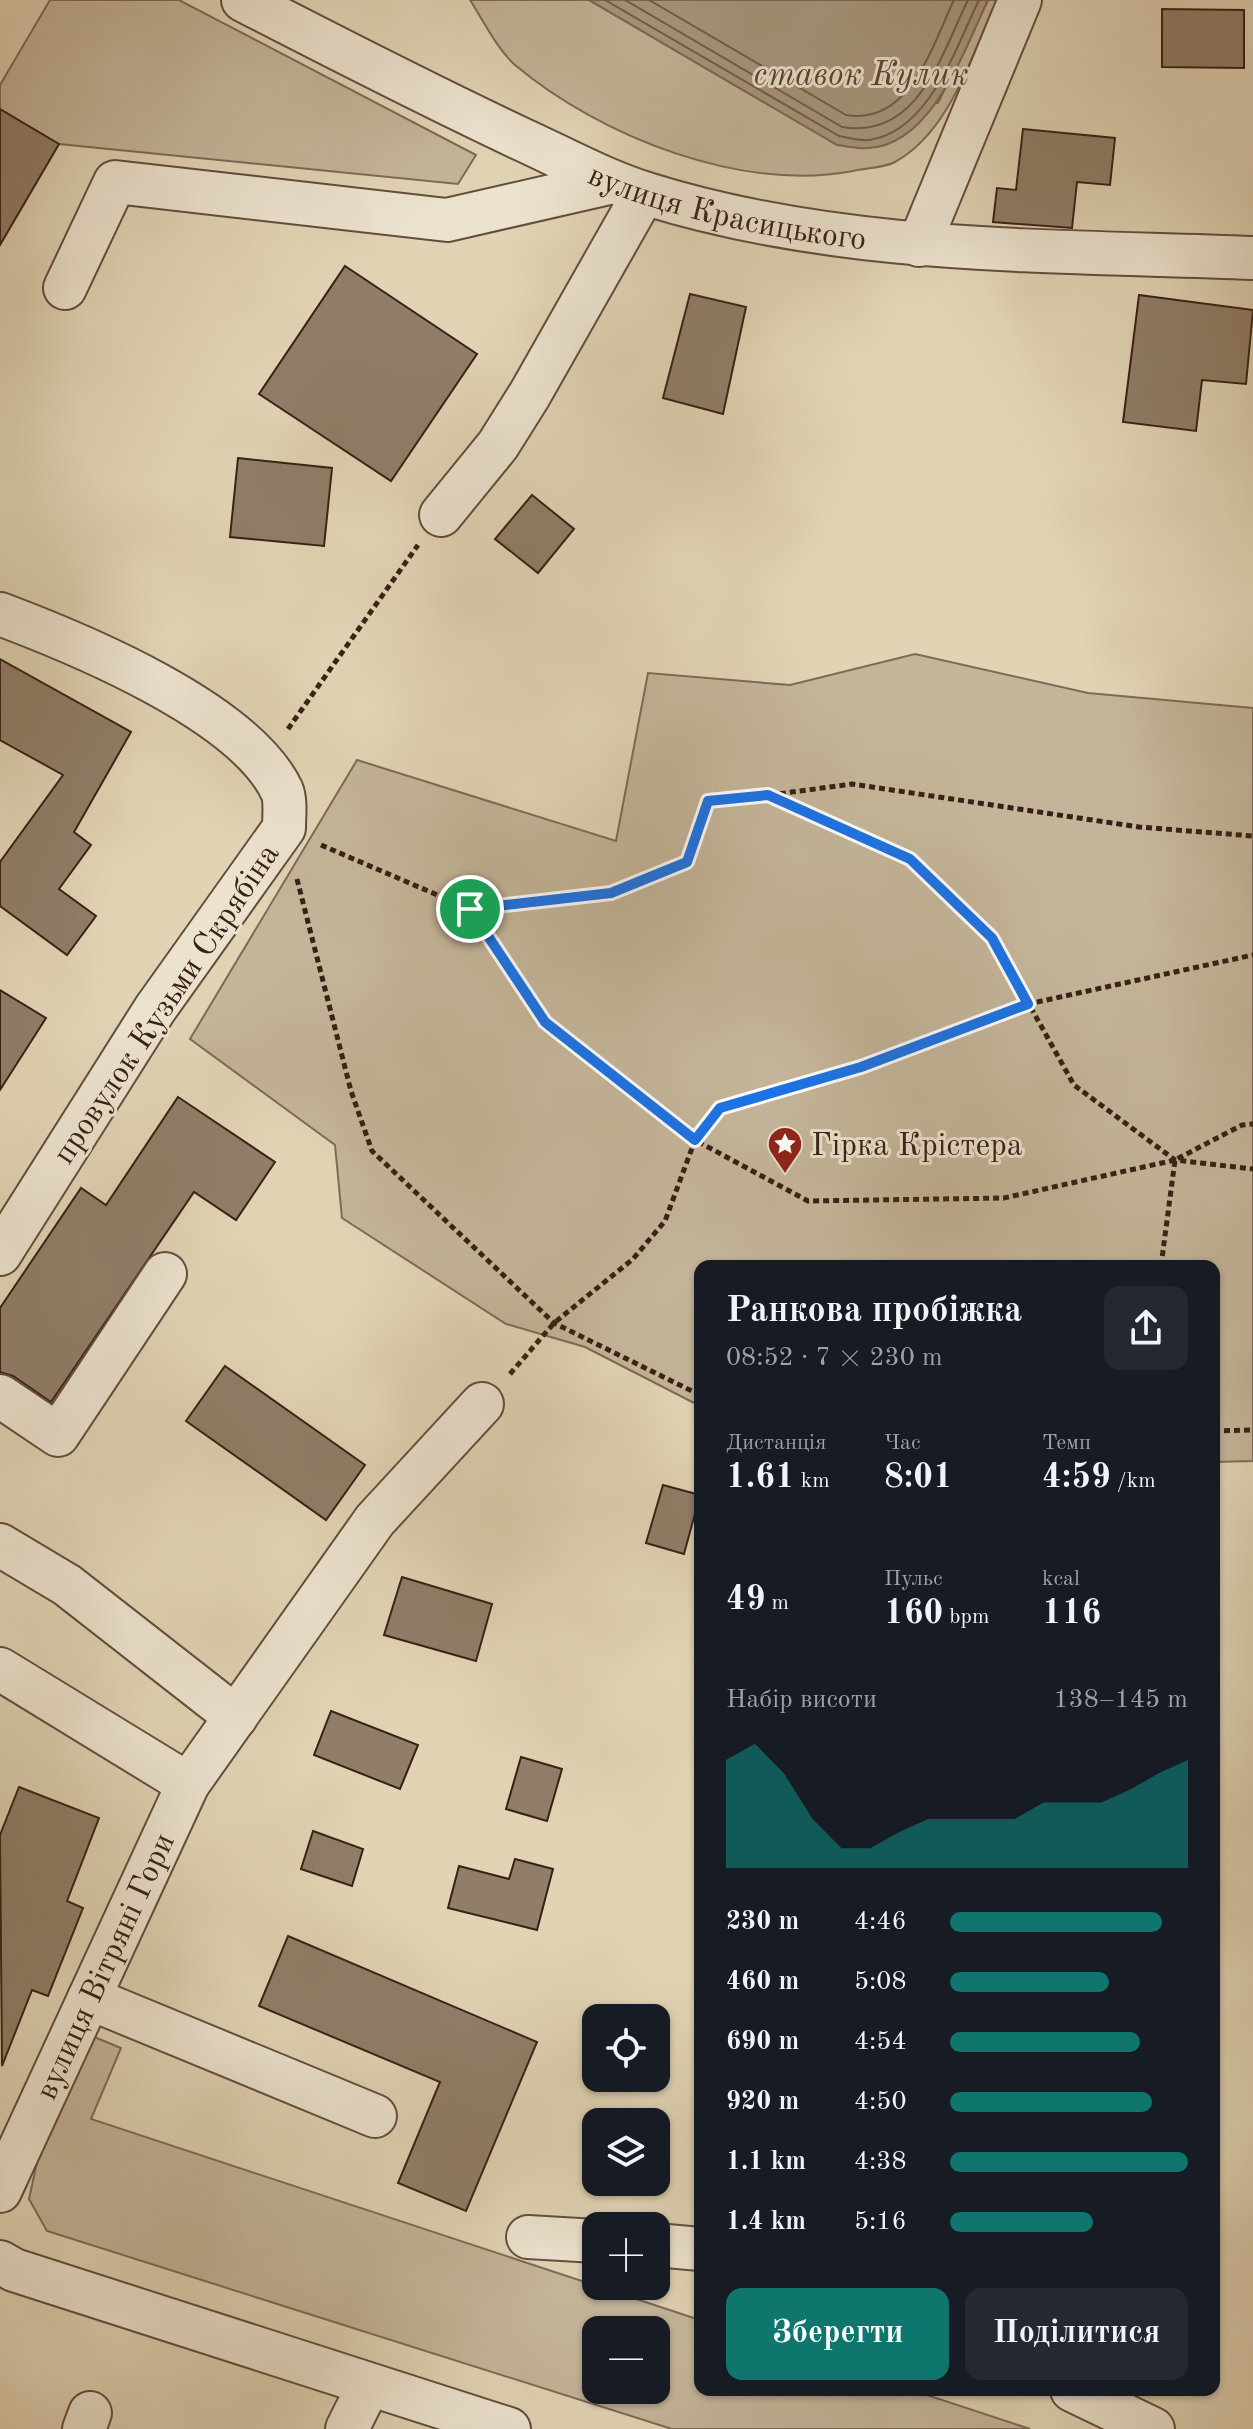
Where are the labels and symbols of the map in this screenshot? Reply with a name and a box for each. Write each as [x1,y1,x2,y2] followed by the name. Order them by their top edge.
[753,59,969,93] water label: ставок Кулик
[583,160,868,257] street label: вулиця Красицького
[49,839,287,1170] street label: провулок Кузьми Скрябіна
[436,875,504,943] pin
[766,1125,804,1175] place icon: Гірка Крістера
[811,1131,1023,1163] place label: Гірка Крістера
[32,1829,182,2105] street label: вулиця Вітряні Гори

